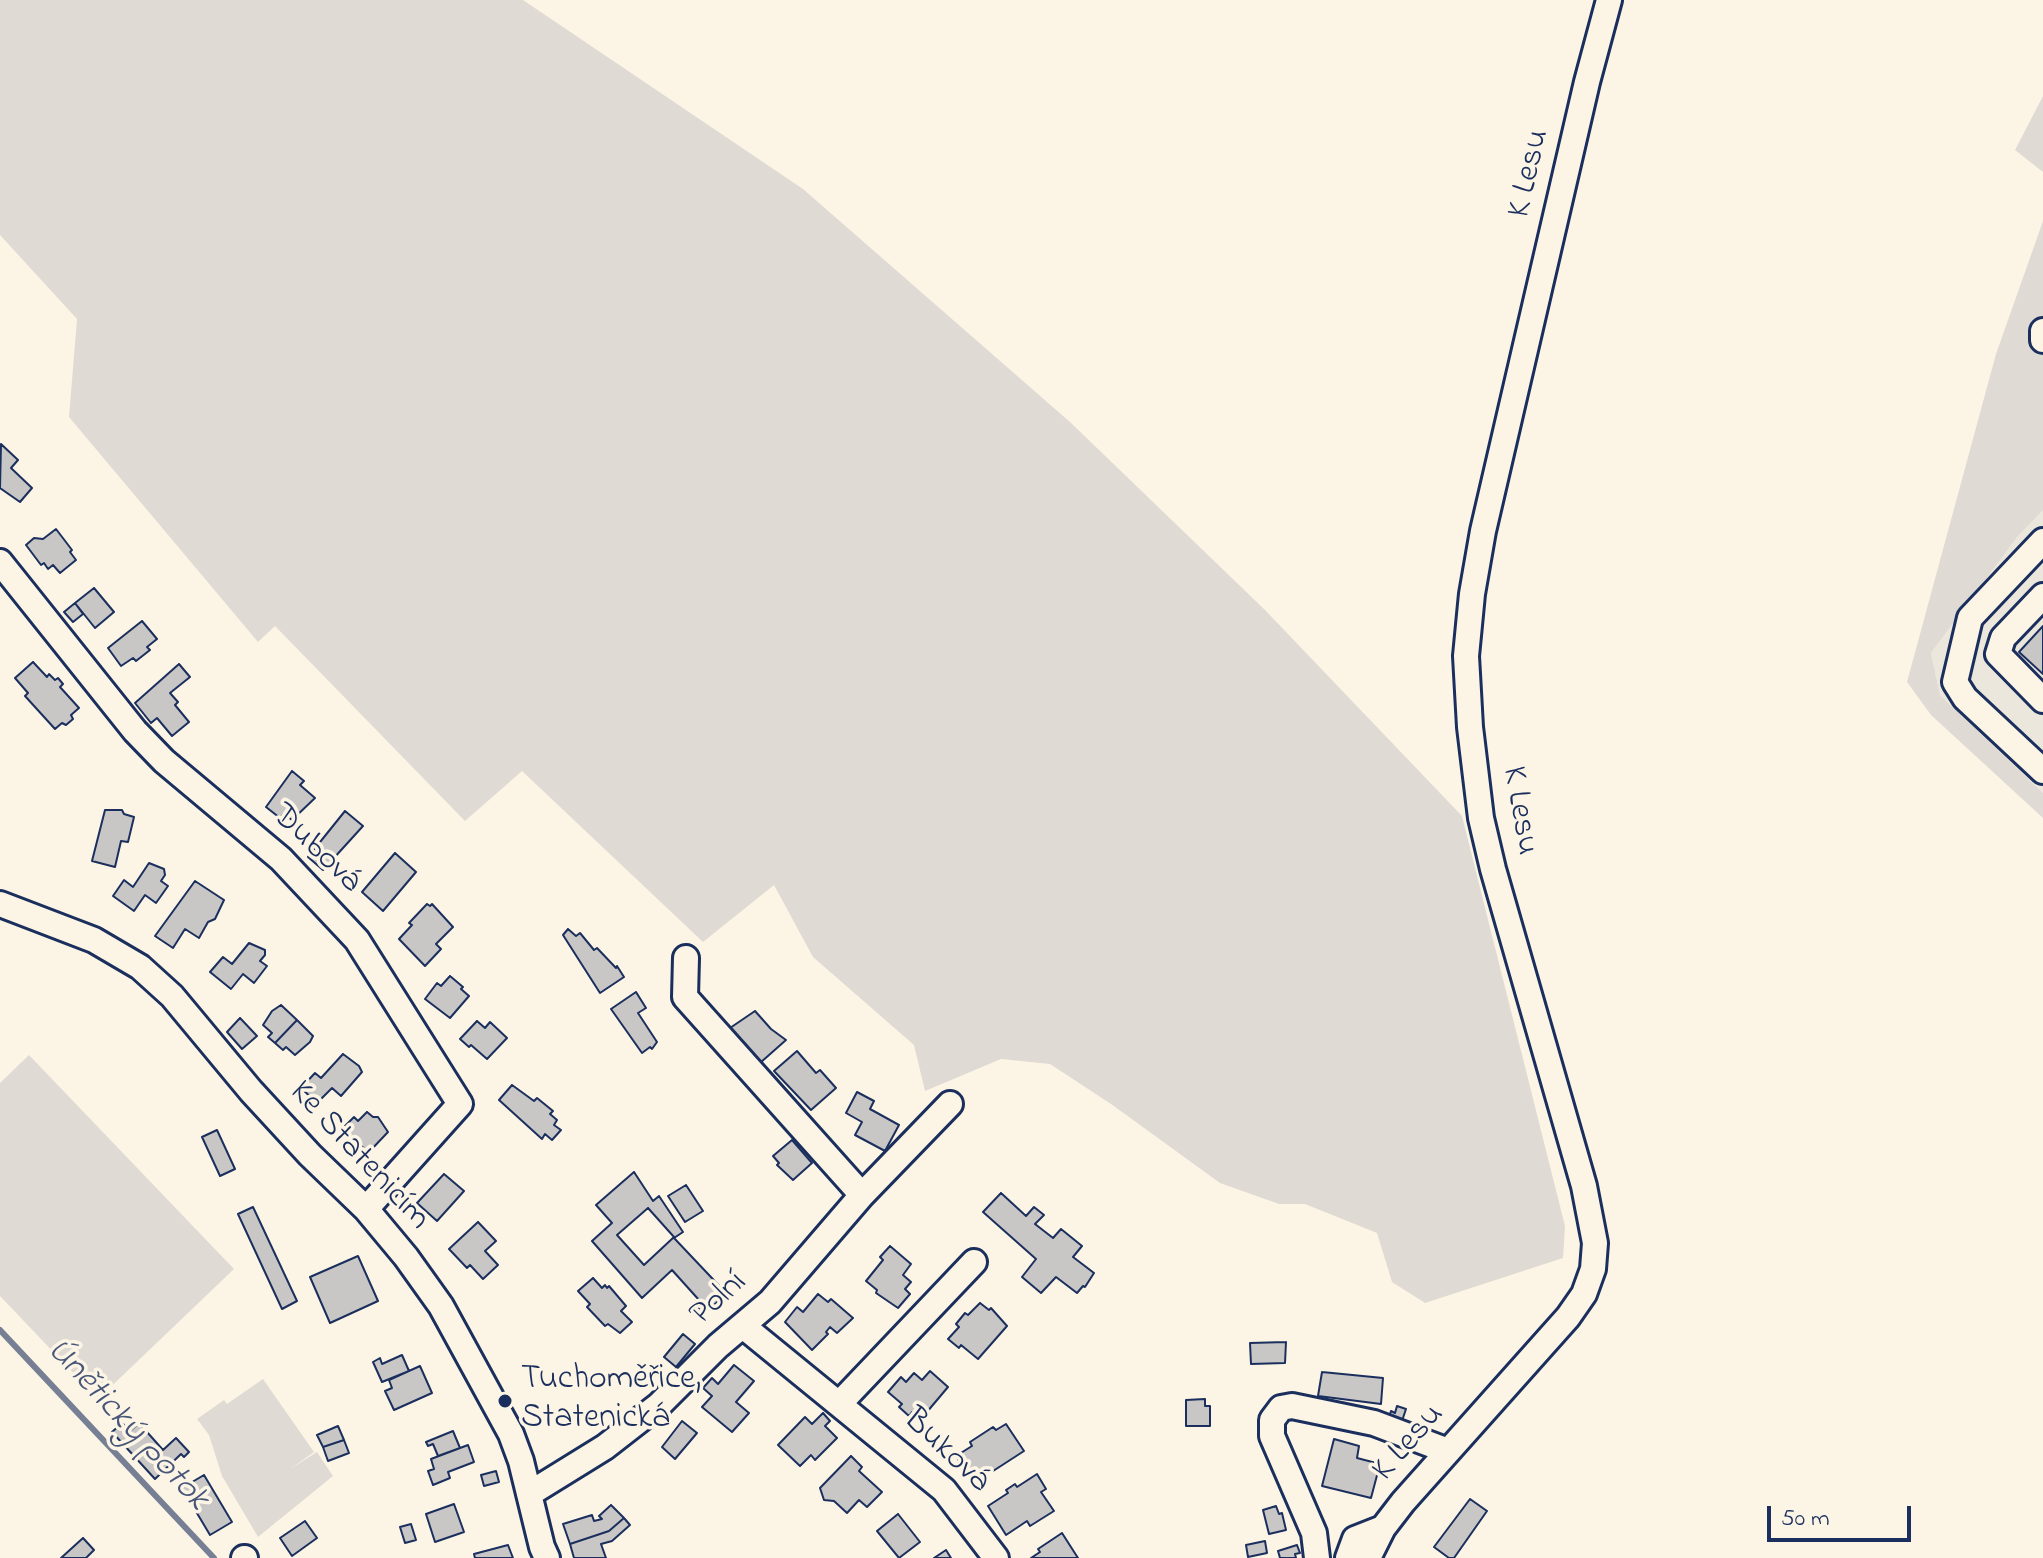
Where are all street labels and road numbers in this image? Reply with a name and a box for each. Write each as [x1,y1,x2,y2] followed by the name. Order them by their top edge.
[1501,126,1561,222] street label: K Lesu
[1490,763,1546,859] street label: K Lesu
[261,797,369,903] street label: Dubová
[279,1074,437,1240] street label: Ke Statenicím
[683,1264,757,1336] street label: Polní
[1365,1397,1455,1491] street label: K Lesu
[893,1401,997,1503] street label: Buková

